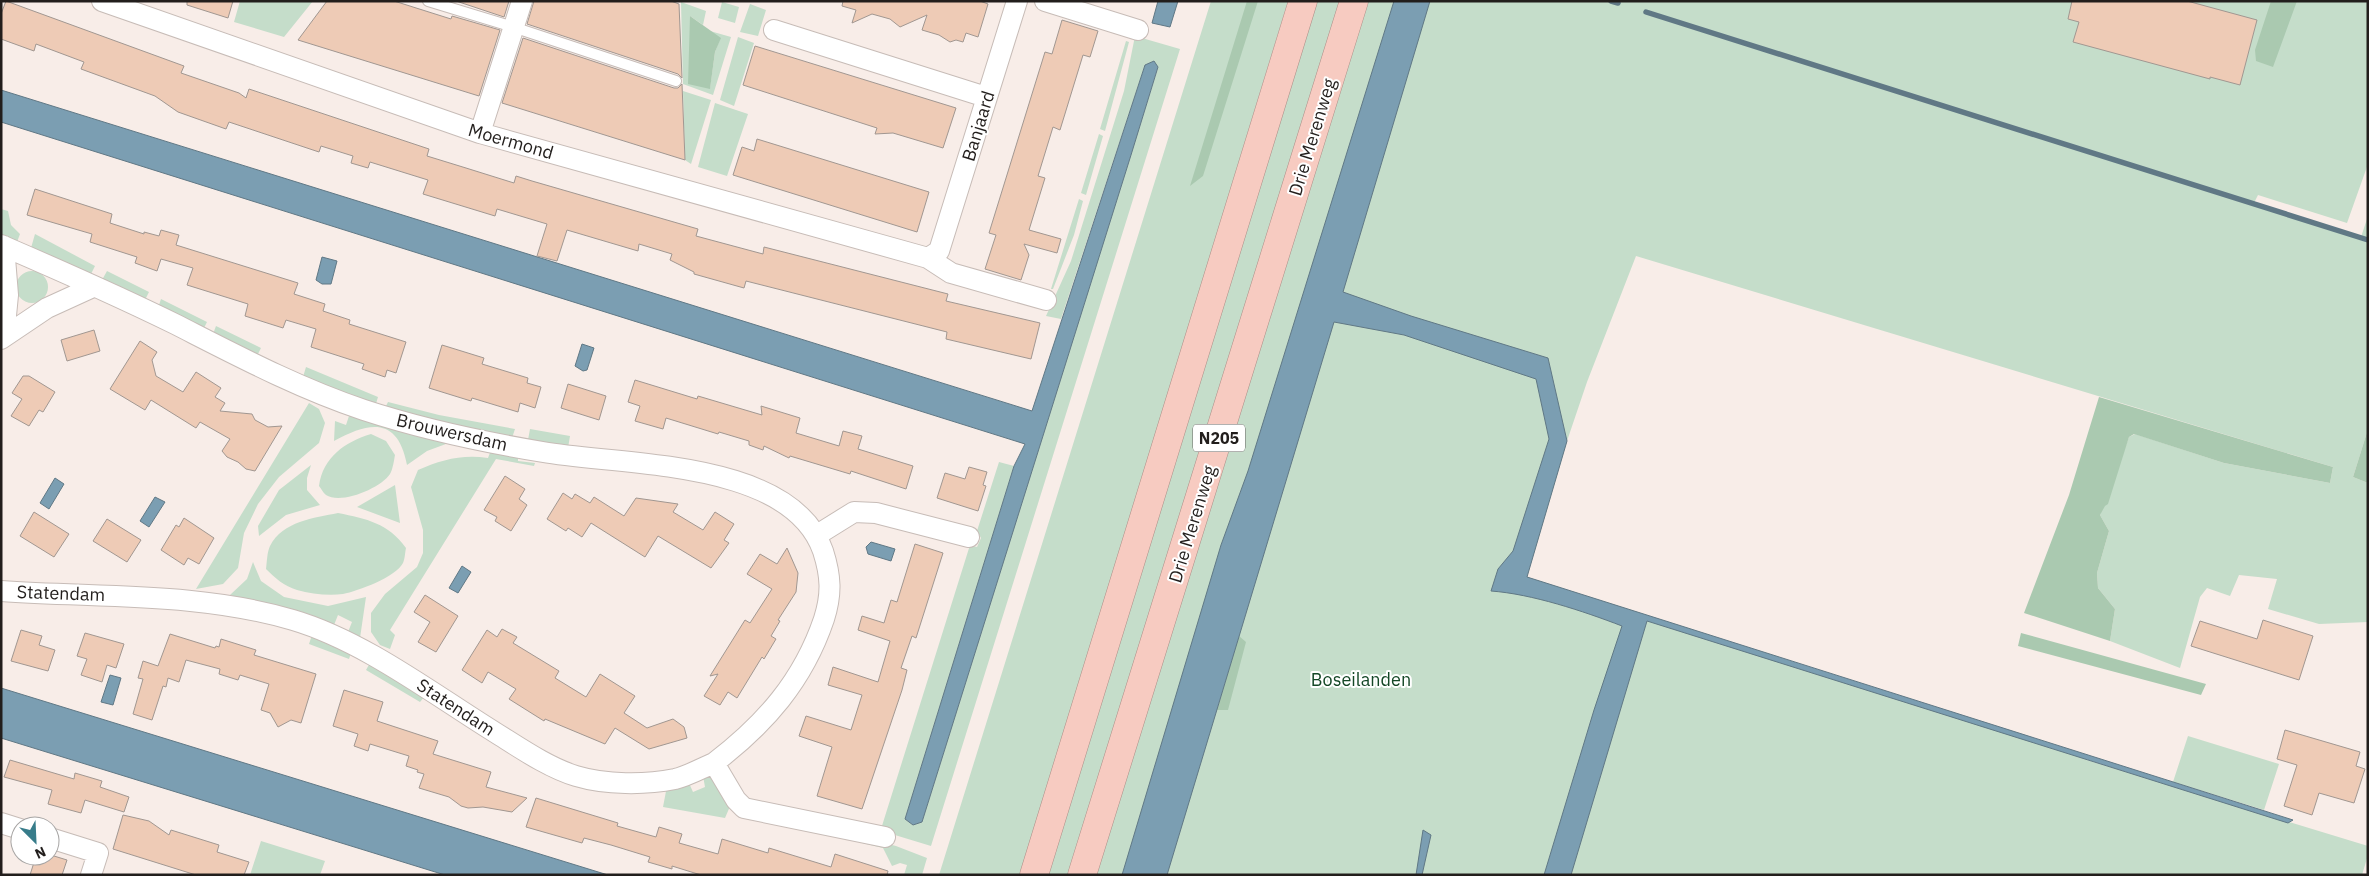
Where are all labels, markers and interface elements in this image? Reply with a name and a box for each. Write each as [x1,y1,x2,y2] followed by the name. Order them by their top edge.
[1283,75,1341,198] street label: Drie Merenweg
[956,88,1000,164] street label: Banjaard
[466,118,556,164] street label: Moermond
[394,408,510,456] street label: Brouwersdam
[1193,424,1245,452] road number: N205
[1163,462,1221,585] street label: Drie Merenweg
[16,580,106,606] street label: Statendam
[1311,668,1411,691] park label: Boseilanden
[413,673,499,741] street label: Statendam
[10,816,60,866] north arrow
[32,843,49,863] text: N

